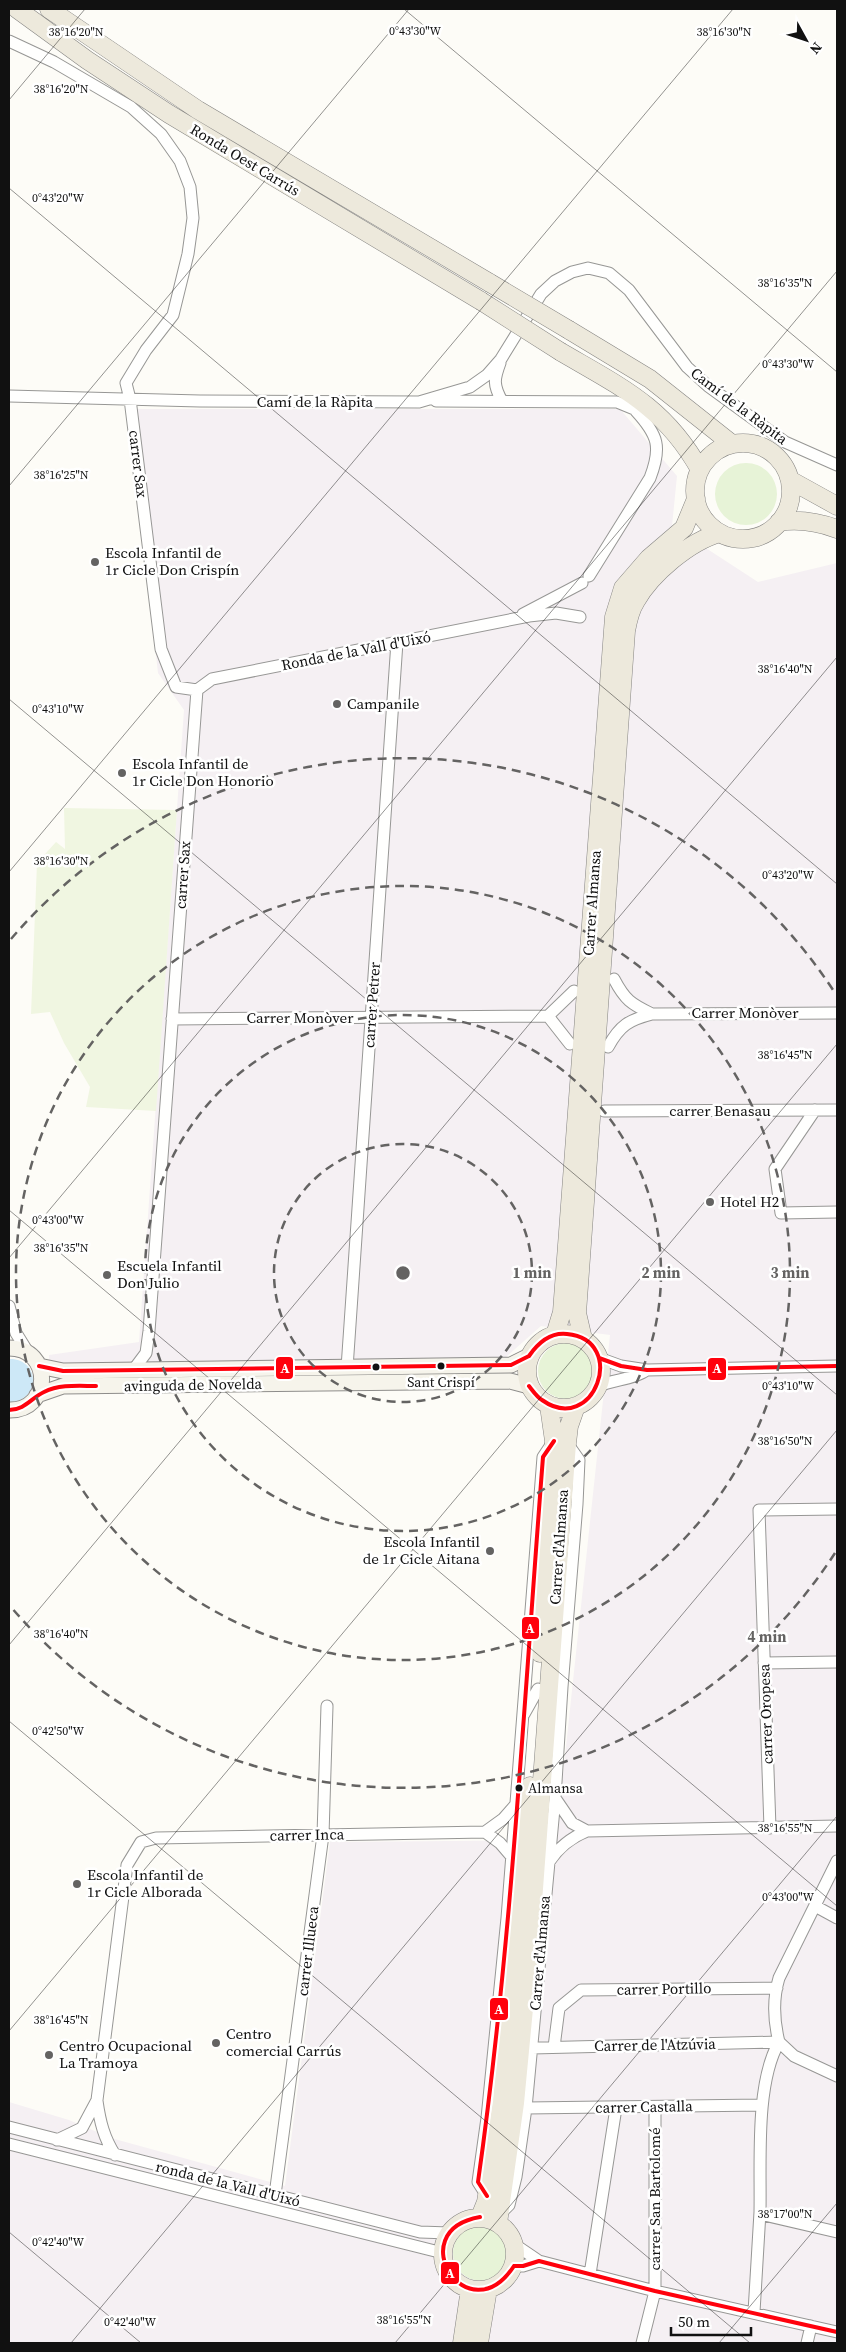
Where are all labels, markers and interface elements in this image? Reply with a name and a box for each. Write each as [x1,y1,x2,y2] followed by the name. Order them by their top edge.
[781,15,831,65] north arrow
[389,23,441,39] text: 0°43'30"W
[48,24,104,40] text: 38°16'20"N
[696,24,752,40] text: 38°16'30"N
[805,38,827,59] text: N
[33,81,89,97] text: 38°16'20"N
[186,119,304,201] street label: Ronda Oest Carrús
[32,190,84,206] text: 0°43'20"W
[757,275,813,291] text: 38°16'35"N
[762,356,814,372] text: 0°43'30"W
[686,362,792,449] street label: Camí de la Ràpita
[257,391,374,412] street label: Camí de la Ràpita
[124,429,153,499] street label: carrer Sax
[33,467,89,483] text: 38°16'25"N
[105,542,239,580] place label: Escola Infantil de 1r Cicle Don Crispín
[89,556,101,568] marker: Escola Infantil de 1r Cicle Don Crispín
[279,626,432,675] street label: Ronda de la Vall d'Uixó
[757,661,813,677] text: 38°16'40"N
[347,693,420,714] place label: Campanile
[331,698,343,710] marker: Campanile
[32,701,84,717] text: 0°43'10"W
[132,753,274,791] place label: Escola Infantil de 1r Cicle Don Honorio
[116,767,128,779] marker: Escola Infantil de 1r Cicle Don Honorio
[170,840,195,910] street label: carrer Sax
[577,849,606,956] street label: Carrer Almansa
[33,853,89,869] text: 38°16'30"N
[762,867,814,883] text: 0°43'20"W
[358,961,385,1049] street label: carrer Petrer
[691,1002,799,1023] street label: Carrer Monòver
[246,1007,354,1028] street label: Carrer Monòver
[757,1047,813,1063] text: 38°16'45"N
[669,1100,771,1121] street label: carrer Benasau
[720,1191,779,1212] place label: Hotel H2
[704,1196,716,1208] marker: Hotel H2
[32,1212,84,1228] text: 0°43'00"W
[33,1240,89,1256] text: 38°16'35"N
[117,1255,222,1293] place label: Escuela Infantil Don Julio
[513,1262,551,1283] text: 1 min
[642,1262,680,1283] text: 2 min
[771,1262,809,1283] text: 3 min
[394,1264,412,1282] centre of rings
[101,1269,113,1281] marker: Escuela Infantil Don Julio
[275,1356,294,1380] line badge: A
[707,1357,727,1381] line badge: A
[280,1358,290,1378] text: A
[712,1358,722,1378] text: A
[436,1361,446,1371] marker: Sant Crispí
[371,1362,381,1372] unlabelled marker
[407,1372,475,1392] place label: Sant Crispí
[124,1373,263,1396] street label: avinguda de Novelda
[762,1378,814,1394] text: 0°43'10"W
[757,1433,813,1449] text: 38°16'50"N
[544,1488,573,1605] street label: Carrer d'Almansa
[363,1531,481,1569] place label: Escola Infantil de 1r Cicle Aitana
[484,1545,496,1557] marker: Escola Infantil de 1r Cicle Aitana
[521,1616,540,1640] line badge: A
[525,1618,535,1638] text: A
[33,1626,89,1642] text: 38°16'40"N
[748,1626,786,1647] text: 4 min
[753,1663,778,1765] street label: carrer Oropesa
[32,1723,84,1739] text: 0°42'50"W
[528,1778,584,1798] place label: Almansa
[514,1783,524,1793] marker: Almansa
[757,1820,813,1836] text: 38°16'55"N
[270,1823,345,1846] street label: carrer Inca
[87,1864,204,1902] place label: Escola Infantil de 1r Cicle Alborada
[71,1878,83,1890] marker: Escola Infantil de 1r Cicle Alborada
[762,1889,814,1905] text: 0°43'00"W
[524,1894,555,2011] street label: Carrer d'Almansa
[292,1904,323,1997] street label: carrer Illueca
[616,1977,712,2000] street label: carrer Portillo
[489,1997,509,2021] line badge: A
[494,1999,504,2019] text: A
[33,2012,89,2028] text: 38°16'45"N
[226,2023,341,2061] place label: Centro comercial Carrús
[594,2033,716,2056] street label: Carrer de l'Atzúvia
[59,2035,193,2073] place label: Centro Ocupacional La Tramoya
[210,2037,222,2049] marker: Centro comercial Carrús
[43,2049,55,2061] marker: Centro Ocupacional La Tramoya
[595,2095,693,2118] street label: carrer Castalla
[644,2127,665,2271] street label: carrer San Bartolomé
[154,2155,303,2212] street label: ronda de la Vall d'Uixó
[757,2206,813,2222] text: 38°17'00"N
[32,2234,84,2250] text: 0°42'40"W
[440,2261,460,2285] line badge: A
[445,2263,455,2283] text: A
[671,2304,751,2336] scale bar
[678,2311,710,2332] text: 50 m
[376,2312,432,2328] text: 38°16'55"N
[104,2314,156,2330] text: 0°42'40"W

